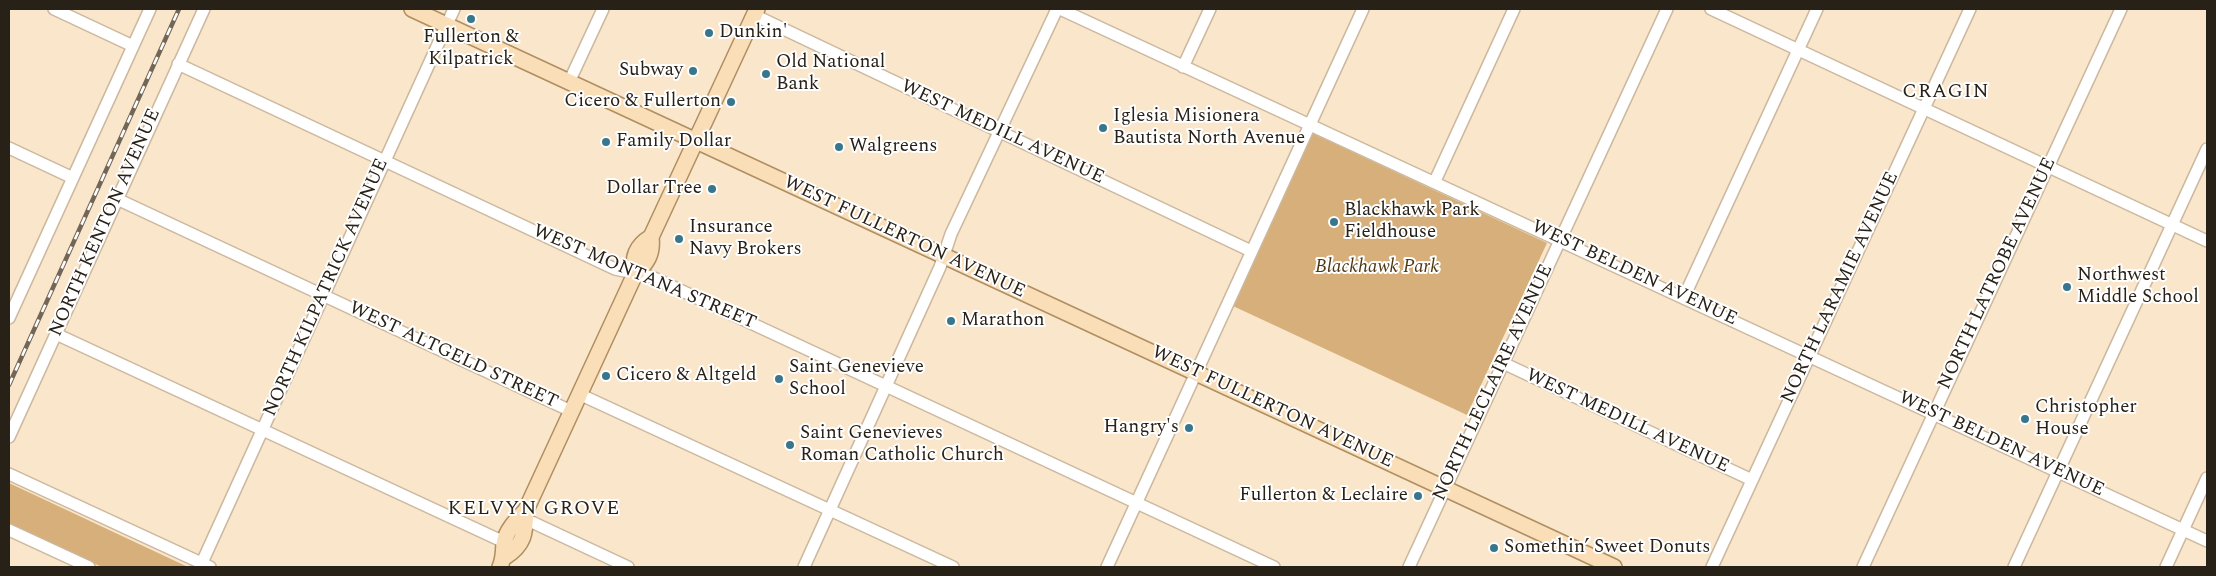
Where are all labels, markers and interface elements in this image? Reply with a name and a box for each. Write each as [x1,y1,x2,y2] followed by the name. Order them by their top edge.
[465,13,477,25] marker: Fullerton & Kilpatrick
[719,22,787,44] place label: Dunkin'
[423,27,519,71] place label: Fullerton & Kilpatrick
[703,27,715,39] marker: Dunkin'
[776,52,885,96] place label: Old National Bank
[619,60,683,82] place label: Subway
[687,65,699,77] marker: Subway
[760,68,772,80] marker: Old National Bank
[897,76,1107,190] street label: WEST MEDILL AVENUE
[1902,81,1990,105] district label: CRAGIN
[564,91,721,113] place label: Cicero & Fullerton
[725,96,737,108] marker: Cicero & Fullerton
[45,106,167,340] street label: NORTH KENTON AVENUE
[1113,106,1305,150] place label: Iglesia Misionera Bautista North Avenue
[1097,122,1109,134] marker: Iglesia Misionera Bautista North Avenue
[616,131,731,153] place label: Family Dollar
[600,136,612,148] marker: Family Dollar
[849,136,937,158] place label: Walgreens
[833,141,845,153] marker: Walgreens
[1934,154,2062,394] street label: NORTH LATROBE AVENUE
[260,156,394,420] street label: NORTH KILPATRICK AVENUE
[1777,169,1905,407] street label: NORTH LARAMIE AVENUE
[780,172,1028,304] street label: WEST FULLERTON AVENUE
[606,178,702,200] place label: Dollar Tree
[706,183,718,195] marker: Dollar Tree
[1344,200,1480,244] place label: Blackhawk Park Fieldhouse
[1328,216,1340,228] marker: Blackhawk Park Fieldhouse
[1528,216,1740,332] street label: WEST BELDEN AVENUE
[689,217,802,261] place label: Insurance Navy Brokers
[529,221,759,335] street label: WEST MONTANA STREET
[673,233,685,245] marker: Insurance Navy Brokers
[1315,257,1439,279] park label: Blackhawk Park
[1429,261,1559,505] street label: NORTH LECLAIRE AVENUE
[2077,265,2199,309] place label: Northwest Middle School
[2061,281,2073,293] marker: Northwest Middle School
[345,297,561,415] street label: WEST ALTGELD STREET
[961,310,1045,332] place label: Marathon
[945,315,957,327] marker: Marathon
[1148,342,1396,474] street label: WEST FULLERTON AVENUE
[789,357,924,401] place label: Saint Genevieve School
[616,365,757,387] place label: Cicero & Altgeld
[1522,365,1732,479] street label: WEST MEDILL AVENUE
[600,370,612,382] marker: Cicero & Altgeld
[773,373,785,385] marker: Saint Genevieve School
[1895,387,2107,503] street label: WEST BELDEN AVENUE
[2035,397,2137,441] place label: Christopher House
[2019,413,2031,425] marker: Christopher House
[1104,417,1179,439] place label: Hangry's
[1183,422,1195,434] marker: Hangry's
[800,423,1004,467] place label: Saint Genevieves Roman Catholic Church
[784,439,796,451] marker: Saint Genevieves Roman Catholic Church
[1239,485,1408,507] place label: Fullerton & Leclaire
[1412,490,1424,502] marker: Fullerton & Leclaire
[446,498,622,522] district label: KELVYN GROVE
[1504,537,1710,559] place label: Somethin’ Sweet Donuts
[1488,542,1500,554] marker: Somethin’ Sweet Donuts

